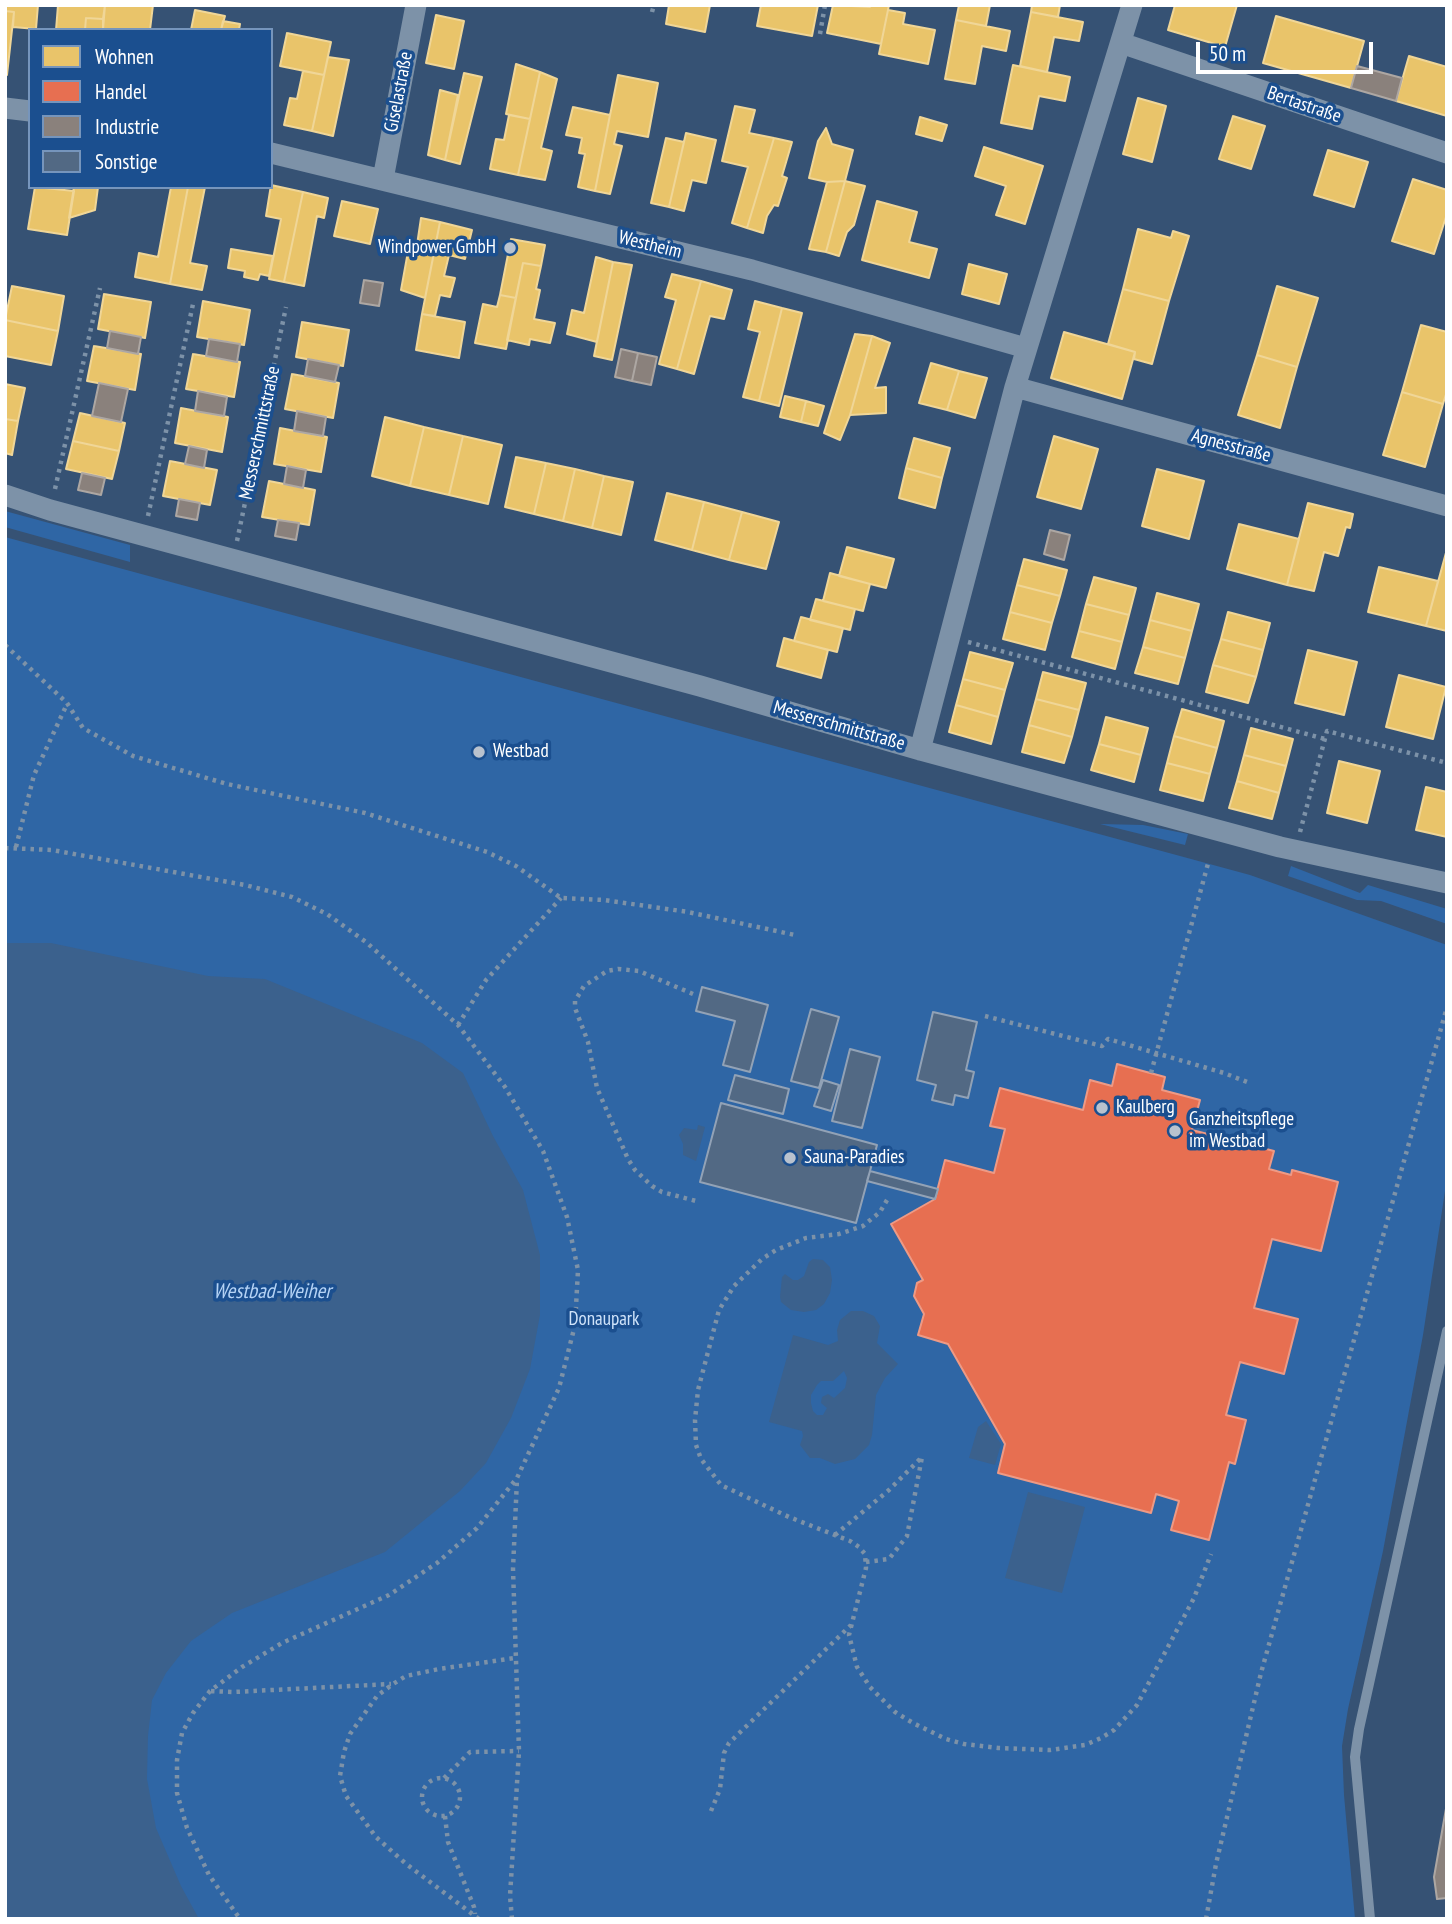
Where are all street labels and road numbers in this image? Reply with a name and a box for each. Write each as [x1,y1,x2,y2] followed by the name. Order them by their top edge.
[380,50,418,134] street label: Giselastraße
[1264,82,1344,128] street label: Bertastraße
[616,226,684,264] street label: Westheim
[235,364,285,502] street label: Messerschmittstraße
[1189,424,1273,468] street label: Agnesstraße
[771,696,907,756] street label: Messerschmittstraße

